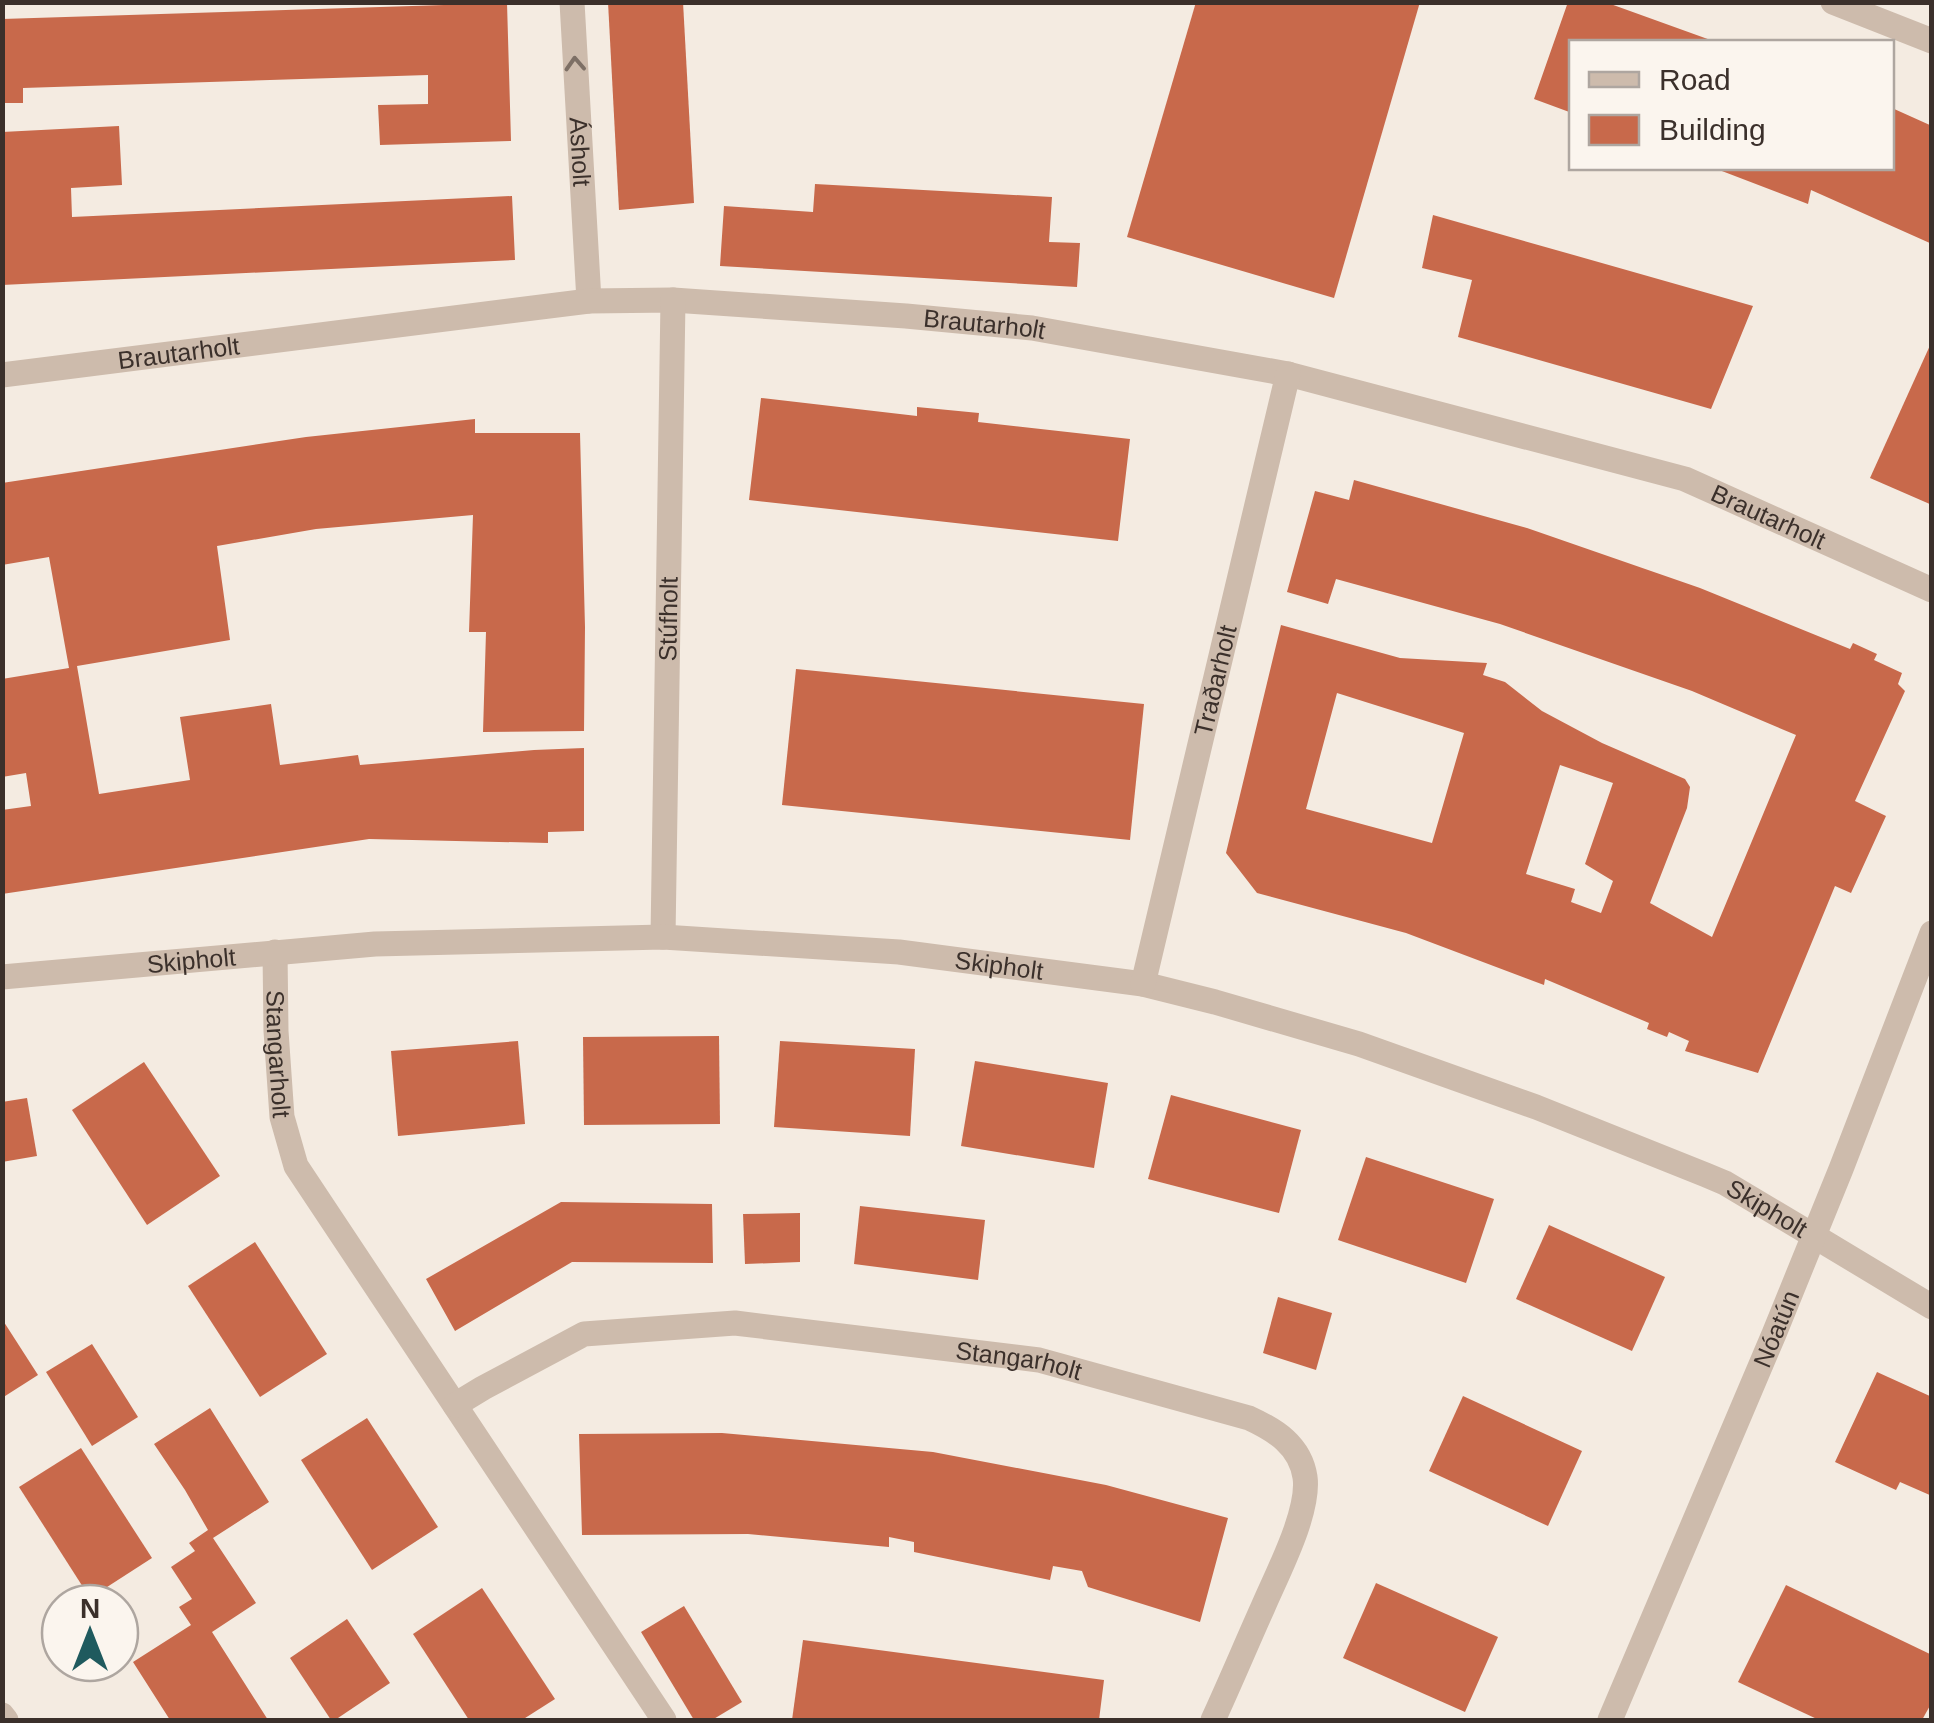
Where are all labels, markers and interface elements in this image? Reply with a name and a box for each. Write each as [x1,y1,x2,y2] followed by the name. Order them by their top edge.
[1569,40,1894,170] legend
[565,55,586,71] one-way arrow
[1659,63,1731,96] text: Road
[1659,113,1766,146] text: Building
[565,116,596,187] street label: Ásholt
[922,304,1048,344] street label: Brautarholt
[116,331,241,374] street label: Brautarholt
[1707,479,1830,554] street label: Brautarholt
[653,576,683,662] street label: Stúfholt
[1188,622,1242,739] street label: Traðarholt
[146,942,237,978] street label: Skipholt
[953,945,1045,985] street label: Skipholt
[261,990,296,1119] street label: Stangarholt
[1722,1173,1813,1243] street label: Skipholt
[1748,1286,1804,1371] street label: Nóatún
[954,1336,1085,1385] street label: Stangarholt
[40,1583,140,1683] north arrow
[80,1593,100,1624] text: N

